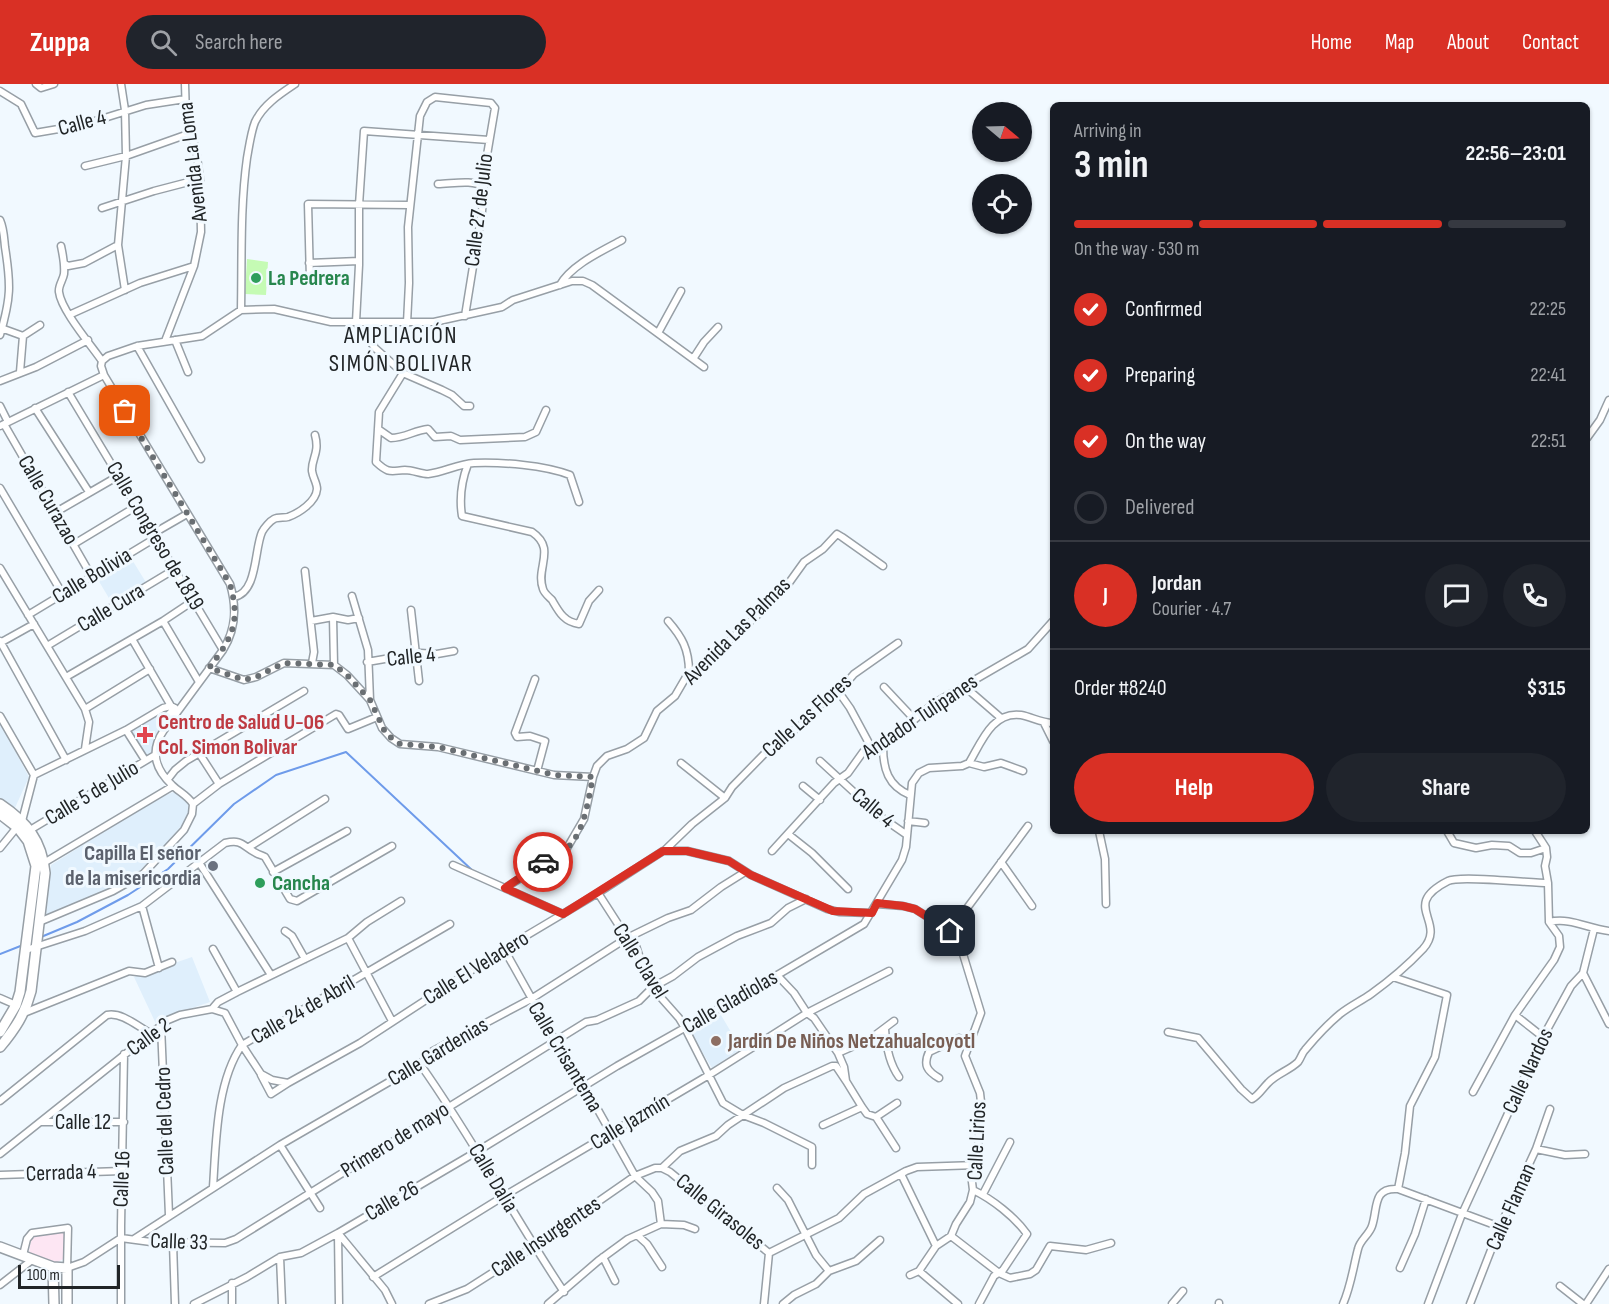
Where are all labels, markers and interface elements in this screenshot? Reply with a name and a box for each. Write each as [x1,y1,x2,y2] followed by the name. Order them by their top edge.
[126,15,546,69] search box
[30,26,90,59] text: Zuppa
[147,26,180,59] icon: search
[195,29,283,56] text: Search here
[1311,30,1352,55] text: Home
[1385,30,1414,55] text: Map
[1447,30,1489,55] text: About
[1522,30,1579,55] text: Contact
[172,100,214,225] street label: Avenida La Loma
[972,102,1032,162] north arrow
[972,102,1032,234] map controls
[55,104,109,142] street label: Calle 4
[1074,119,1142,143] text: Arriving in
[1465,140,1566,167] text: 22:56–23:01
[1074,142,1149,189] text: 3 min
[459,152,499,268] street label: Calle 27 de Julio
[972,174,1032,234] button: locate
[1074,237,1199,261] text: On the way · 530 m
[268,265,350,292] place label: La Pedrera
[249,271,263,285] marker: La Pedrera
[1074,293,1107,326] icon: check
[1125,296,1202,323] text: Confirmed
[1529,297,1566,321] text: 22:25
[329,321,473,378] district label: AMPLIACIÓN SIMÓN BOLIVAR
[1074,359,1107,392] icon: check
[1125,362,1195,389] text: Preparing
[1530,363,1566,387] text: 22:41
[99,385,150,436] pin
[108,394,141,427] icon: bag
[1074,425,1107,458] icon: check
[1125,428,1206,455] text: On the way
[1531,429,1566,453] text: 22:51
[12,450,84,550] street label: Calle Curazao
[100,457,210,615] street label: Calle Congreso de 1819
[1125,494,1194,521] text: Delivered
[47,542,137,610] street label: Calle Bolivia
[1425,564,1488,627] button: chat
[1503,564,1566,627] button: phone
[1152,570,1201,597] text: Jordan
[677,572,796,691] street label: Avenida Las Palmas
[73,577,149,639] street label: Calle Cura
[1103,582,1108,609] text: J
[1152,597,1231,621] text: Courier · 4.7
[385,641,437,673] street label: Calle 4
[856,668,983,766] street label: Andador Tulipanes
[757,669,858,763] street label: Calle Las Flores
[1074,675,1167,702] text: Order #8240
[1527,675,1566,702] text: $315
[158,709,324,761] place label: Centro de Salud U-06 Col. Simon Bolivar
[136,726,154,744] marker: Centro de Salud U-06 Col. Simon Bolivar
[1074,753,1314,822] button: Help
[1326,753,1566,822] button: Share
[40,754,144,832] street label: Calle 5 de Julio
[846,782,900,834] street label: Calle 4
[513,832,573,892] courier
[65,840,201,892] place label: Capilla El señor de la misericordia
[527,846,560,879] icon: car
[206,859,220,873] marker: Capilla El señor de la misericordia
[272,870,330,897] place label: Cancha
[253,876,267,890] marker: Cancha
[924,905,975,956] pin
[933,914,966,947] icon: home
[606,918,674,1004] street label: Calle Clavel
[418,925,534,1011] street label: Calle El Veladero
[677,964,783,1040] street label: Calle Gladiolas
[246,969,360,1051] street label: Calle 24 de Abril
[521,997,609,1117] street label: Calle Crisantema
[383,1011,493,1093] street label: Calle Gardenias
[122,1012,176,1062] street label: Calle 2
[1497,1024,1560,1118] street label: Calle Nardos
[727,1028,975,1055] place label: Jardin De Niños Netzahualcoyotl
[709,1034,723,1048] marker: Jardin De Niños Netzahualcoyotl
[150,1066,180,1176] street label: Calle del Cedro
[585,1088,675,1156] street label: Calle Jazmín
[336,1096,454,1184] street label: Primero de mayo
[961,1101,993,1181] street label: Calle Lirios
[55,1109,111,1136] street label: Calle 12
[462,1139,524,1217] street label: Calle Dalia
[108,1150,136,1208] street label: Calle 16
[25,1158,97,1188] street label: Cerrada 4
[1480,1159,1542,1255] street label: Calle Flaman
[670,1168,770,1256] street label: Calle Girasoles
[360,1175,424,1227] street label: Calle 26
[486,1190,606,1284] street label: Calle Insurgentes
[150,1228,208,1256] street label: Calle 33
[18,1262,120,1290] scale bar
[27,1266,60,1285] text: 100 m

